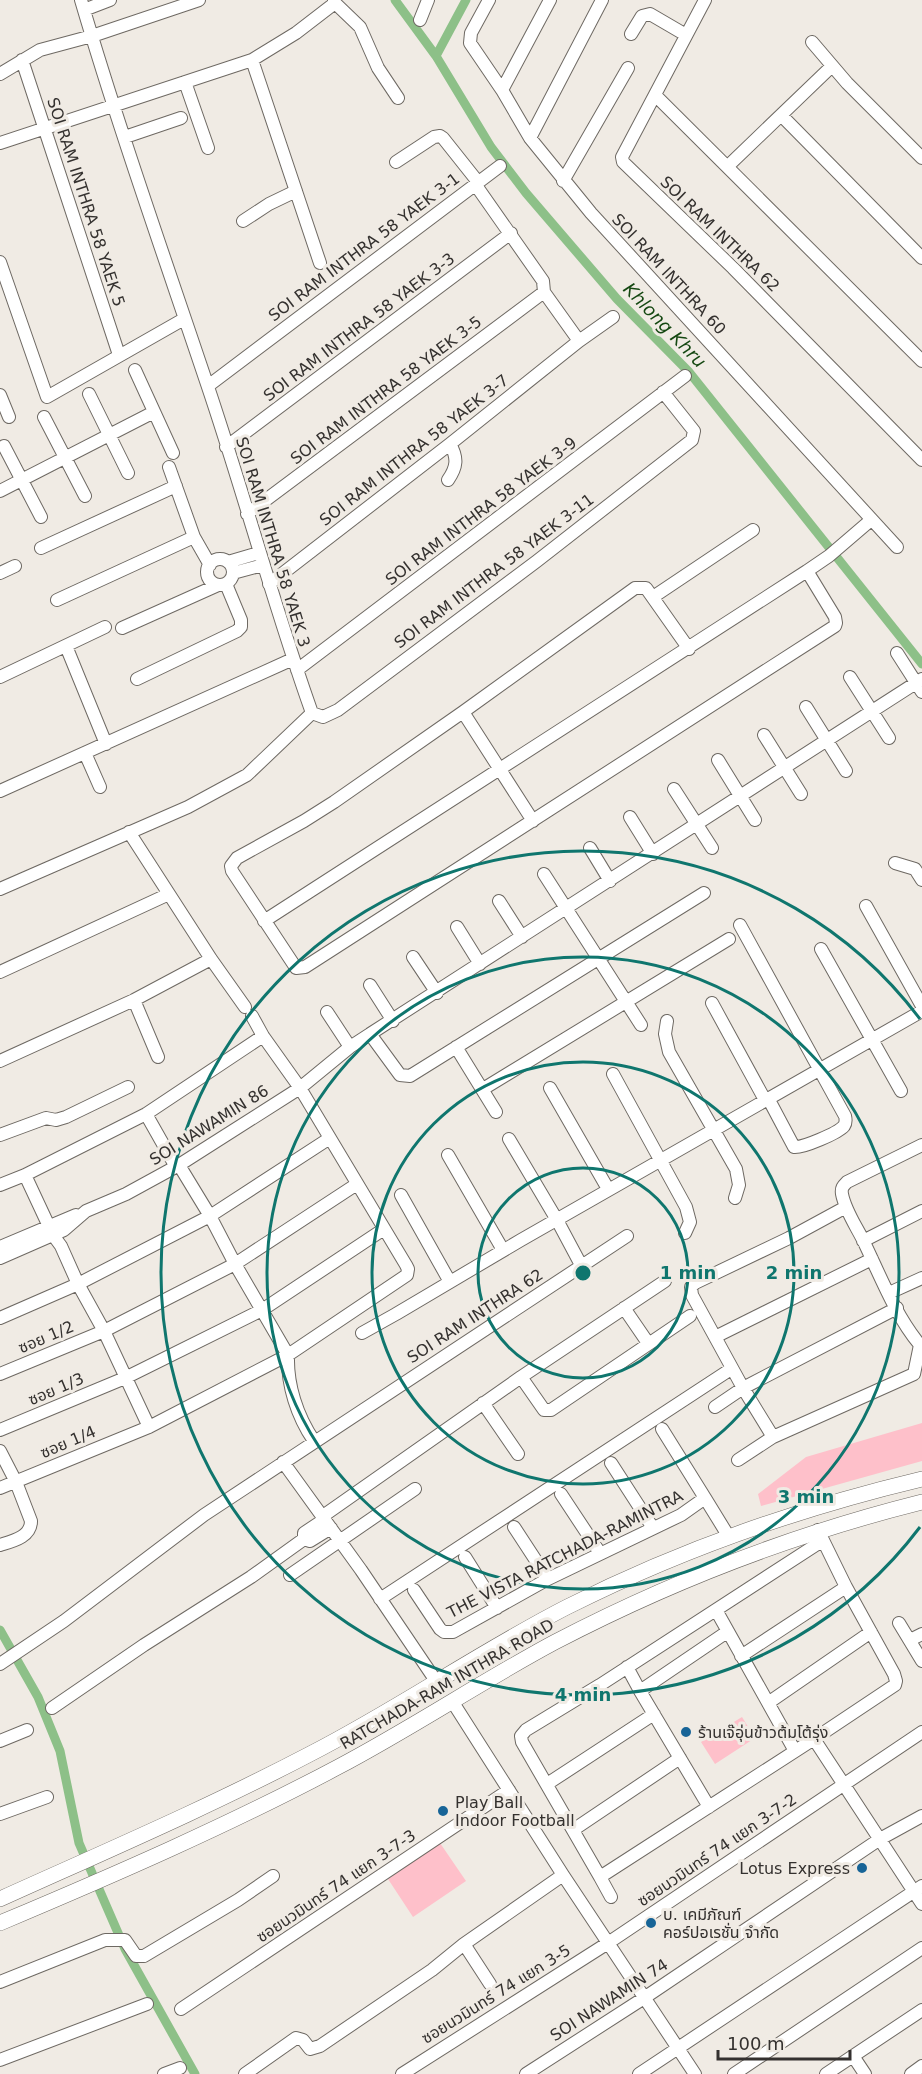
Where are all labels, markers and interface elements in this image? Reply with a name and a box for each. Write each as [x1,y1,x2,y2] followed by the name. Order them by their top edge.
[43,95,129,309] street label: SOI RAM INTHRA 58 YAEK 5
[265,169,463,325] street label: SOI RAM INTHRA 58 YAEK 3-1
[656,172,784,296] street label: SOI RAM INTHRA 62
[608,210,730,338] street label: SOI RAM INTHRA 60
[260,249,458,405] street label: SOI RAM INTHRA 58 YAEK 3-3
[619,278,711,372] water label: Khlong Khru
[287,312,485,468] street label: SOI RAM INTHRA 58 YAEK 3-5
[316,370,512,530] street label: SOI RAM INTHRA 58 YAEK 3-7
[382,433,580,589] street label: SOI RAM INTHRA 58 YAEK 3-9
[232,435,314,649] street label: SOI RAM INTHRA 58 YAEK 3
[391,490,597,652] street label: SOI RAM INTHRA 58 YAEK 3-11
[146,1081,272,1169] street label: SOI NAWAMIN 86
[660,1262,716,1283] text: 1 min
[766,1262,822,1283] text: 2 min
[573,1263,593,1283] centre of rings
[403,1265,547,1367] street label: SOI RAM INTHRA 62
[15,1317,77,1357] street label: ซอย 1/2
[25,1369,87,1409] street label: ซอย 1/3
[37,1422,99,1462] street label: ซอย 1/4
[443,1486,686,1622] street label: THE VISTA RATCHADA-RAMINTRA
[778,1486,834,1507] text: 3 min
[337,1615,557,1753] street label: RATCHADA-RAM INTHRA ROAD
[555,1684,611,1705] text: 4 min
[698,1723,828,1742] place label: ร้านเจ๊อุ่นข้าวต้มโต้รุ่ง
[679,1725,693,1739] marker: ร้านเจ๊อุ่นข้าวต้มโต้รุ่ง
[634,1790,800,1910] street label: ซอยนวมินทร์ 74 แยก 3-7-2
[455,1793,575,1830] place label: Play Ball Indoor Football
[436,1804,450,1818] marker: Play Ball Indoor Football
[253,1826,419,1946] street label: ซอยนวมินทร์ 74 แยก 3-7-3
[739,1859,850,1878] place label: Lotus Express
[855,1861,869,1875] marker: Lotus Express
[663,1905,779,1942] place label: บ. เคมีภัณฑ์ คอร์ปอเรชั่น จำกัด
[644,1916,658,1930] marker: บ. เคมีภัณฑ์ คอร์ปอเรชั่น จำกัด
[418,1940,574,2048] street label: ซอยนวมินทร์ 74 แยก 3-5
[547,1955,671,2045] street label: SOI NAWAMIN 74
[718,2023,850,2061] scale bar
[727,2033,785,2054] text: 100 m

